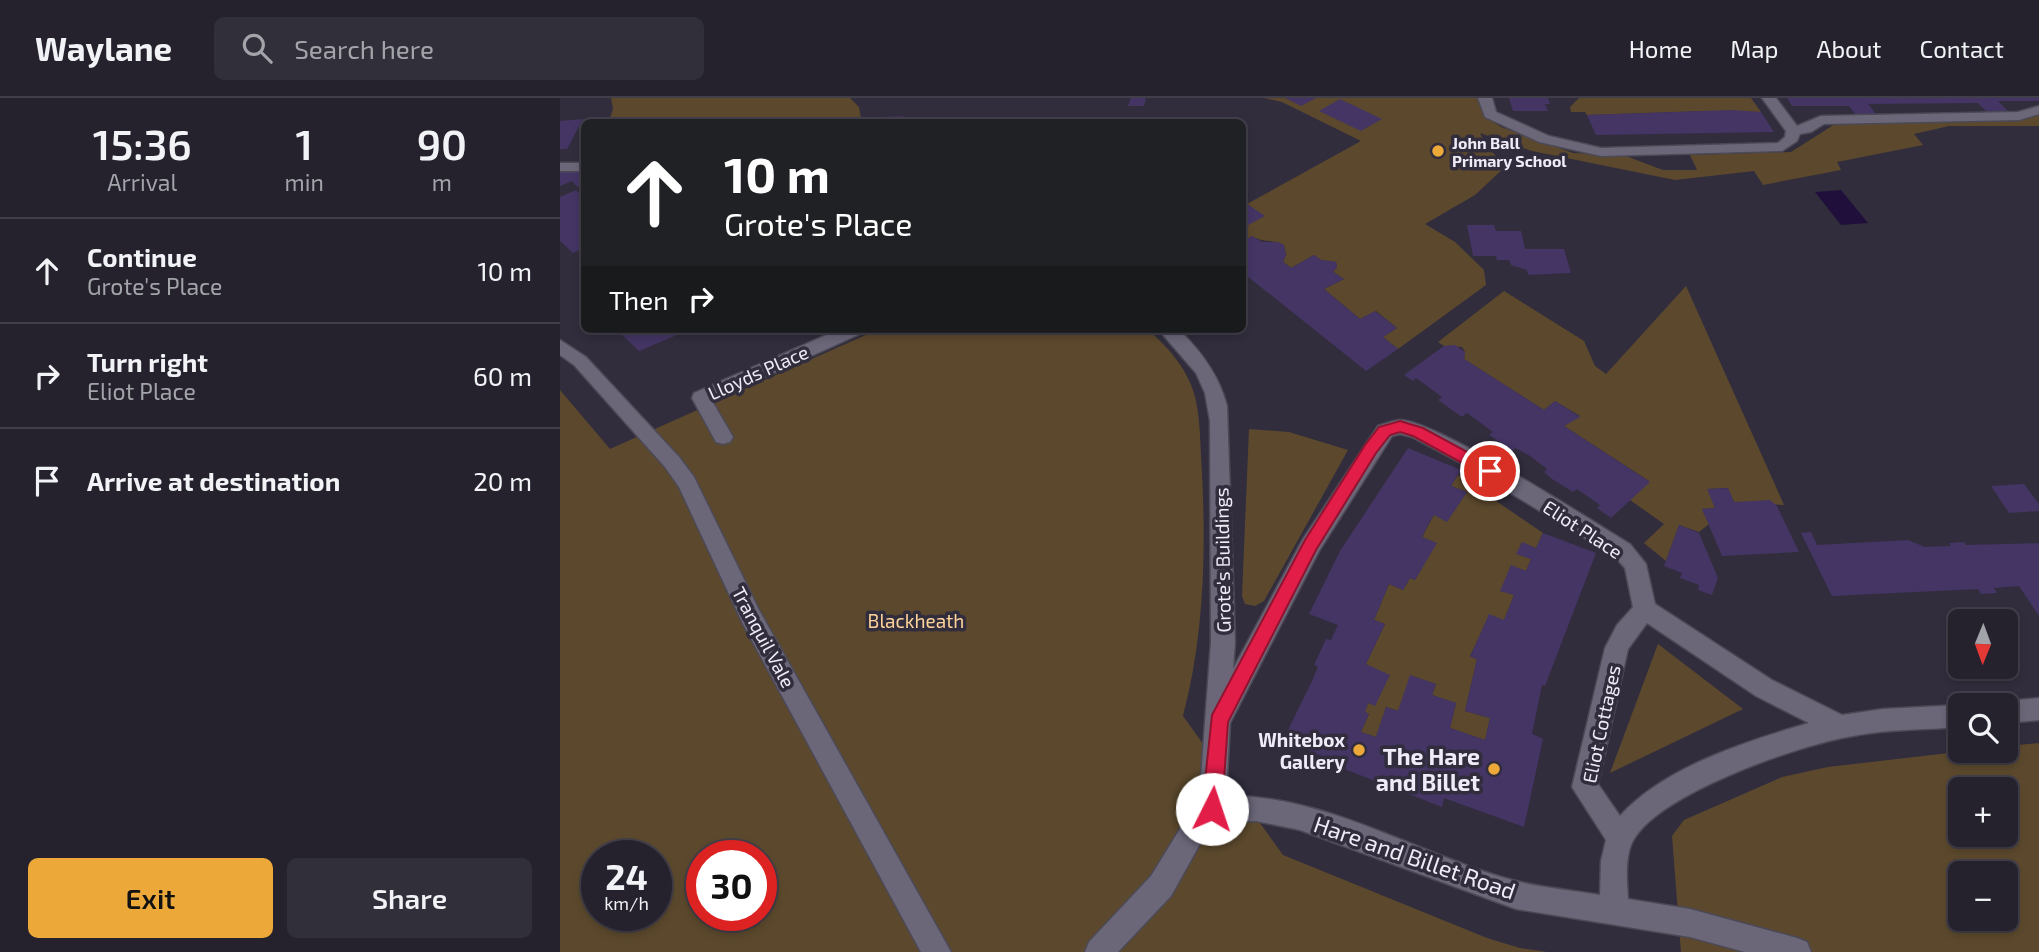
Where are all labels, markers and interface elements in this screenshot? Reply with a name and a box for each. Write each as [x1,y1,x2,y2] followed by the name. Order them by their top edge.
[214,17,704,80] search box
[35,28,172,68] text: Waylane
[238,29,276,67] icon: search
[294,33,434,64] text: Search here
[1629,34,1692,63] text: Home
[1730,34,1778,63] text: Map
[1816,34,1882,63] text: About
[1920,34,2004,63] text: Contact
[93,118,192,168] text: 15:36
[295,118,313,168] text: 1
[417,118,467,168] text: 90
[1452,133,1567,171] place label: John Ball Primary School
[1430,143,1446,159] marker: John Ball Primary School
[724,144,830,203] text: 10 m
[609,147,700,238] icon: ahead
[107,168,177,196] text: Arrival
[285,168,324,196] text: min
[432,168,452,196] text: m
[724,204,912,242] text: Grote's Place
[87,241,197,272] text: Continue
[28,252,66,290] icon: ahead
[477,255,532,286] text: 10 m
[87,272,222,300] text: Grote's Place
[682,280,720,318] icon: right
[609,284,668,315] text: Then
[704,340,812,404] street label: Lloyds Place
[87,346,208,377] text: Turn right
[28,357,66,395] icon: right
[473,360,532,391] text: 60 m
[87,377,196,405] text: Eliot Place
[1460,441,1520,501] pin
[1471,452,1509,490] icon: arrive
[28,462,66,500] icon: arrive
[87,465,340,496] text: Arrive at destination
[473,465,532,496] text: 20 m
[1209,487,1235,633] street label: Grote's Buildings
[1539,495,1627,563] street label: Eliot Place
[728,583,800,691] street label: Tranquil Vale
[868,609,964,632] park label: Blackheath
[1948,609,2018,679] north arrow
[1948,609,2018,931] map controls
[1577,663,1625,785] street label: Eliot Cottages
[1948,693,2018,763] button: search
[1258,728,1345,774] place label: Whitebox Gallery
[1351,742,1367,758] marker: Whitebox Gallery
[1376,742,1480,796] place label: The Hare and Billet
[1486,761,1502,777] marker: The Hare and Billet
[1175,772,1249,846] position arrow
[1948,777,2018,847] button: +
[1310,809,1520,905] street label: Hare and Billet Road
[686,840,777,931] speed limit sign: 30
[605,855,648,897] text: 24
[28,858,273,938] button: Exit
[287,858,532,938] button: Share
[1948,861,2018,931] button: −
[604,892,649,914] text: km/h

